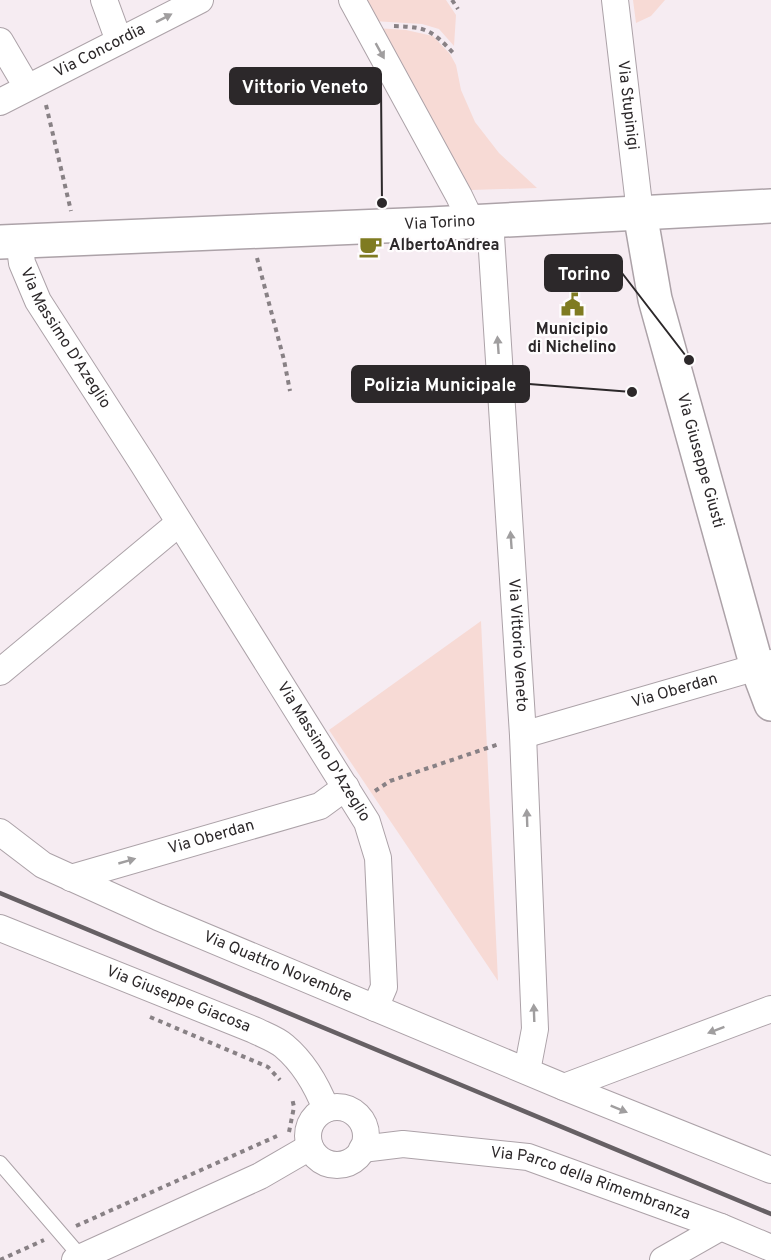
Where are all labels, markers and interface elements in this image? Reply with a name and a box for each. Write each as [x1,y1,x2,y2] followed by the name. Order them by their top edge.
[156,13,173,23] one-way arrow
[51,20,149,83] street label: Via Concordia
[375,43,385,60] one-way arrow
[612,59,643,151] street label: Via Stupinigi
[230,68,381,104] callout: Vittorio Veneto
[242,77,368,100] text: Vittorio Veneto
[404,212,476,235] street label: Via Torino
[358,233,384,259] cafe icon: AlbertoAndrea
[389,236,500,256] place label: AlbertoAndrea
[545,255,622,291] callout: Torino
[558,264,610,287] text: Torino
[15,265,115,413] street label: Via Massimo D'Azeglio
[559,292,585,318] public building icon: Municipio di Nichelino
[528,320,616,358] place label: Municipio di Nichelino
[494,336,503,355] one-way arrow
[352,366,529,402] callout: Polizia Municipale
[364,375,516,398] text: Polizia Municipale
[672,391,728,530] street label: Via Giuseppe Giusti
[506,530,516,549] one-way arrow
[503,578,531,713] street label: Via Vittorio Veneto
[629,669,720,713] street label: Via Oberdan
[272,678,374,826] street label: Via Massimo D'Azeglio
[522,809,531,828] one-way arrow
[166,815,257,859] street label: Via Oberdan
[118,856,136,865] one-way arrow
[200,927,355,1007] street label: Via Quattro Novembre
[103,962,253,1038] street label: Via Giuseppe Giacosa
[530,1004,539,1023] one-way arrow
[707,1025,725,1035] one-way arrow
[610,1104,628,1114] one-way arrow
[489,1143,693,1225] street label: Via Parco della Rimembranza

